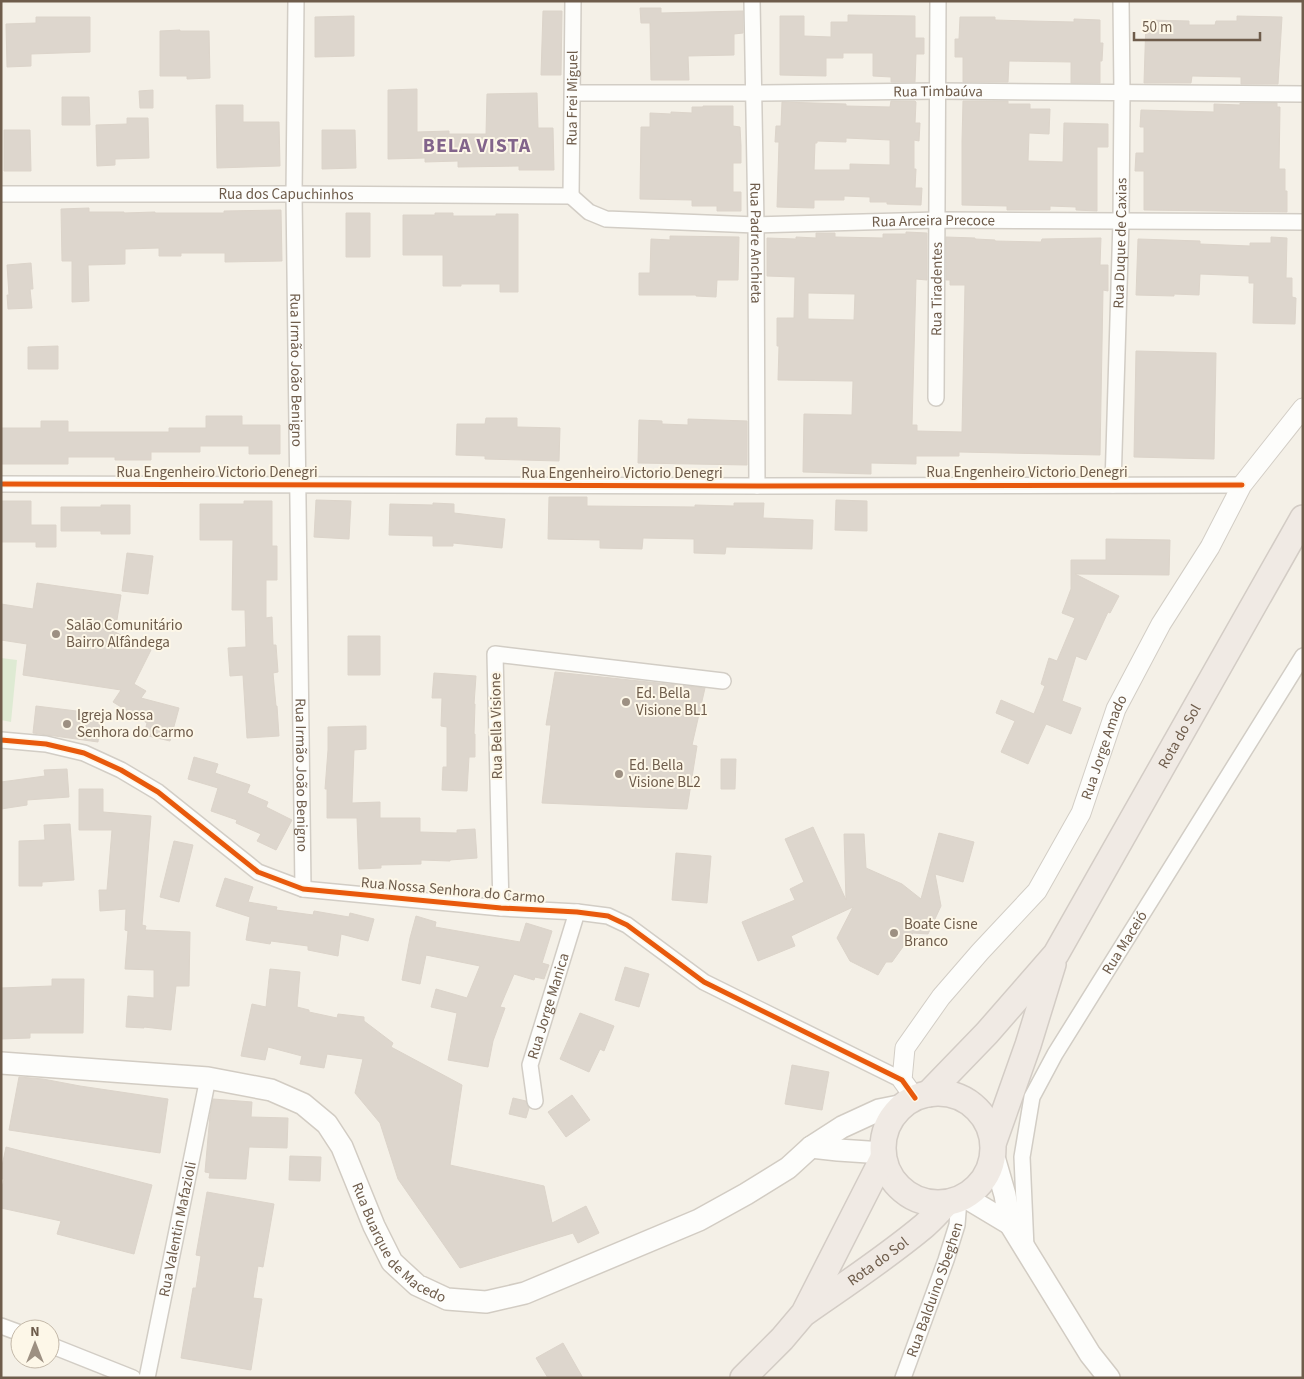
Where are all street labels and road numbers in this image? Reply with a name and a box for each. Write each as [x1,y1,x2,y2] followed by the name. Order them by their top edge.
[562,50,583,146] street label: Rua Frei Miguel
[893,81,983,102] street label: Rua Timbaúva
[1108,178,1132,309] street label: Rua Duque de Caxias
[744,182,766,304] street label: Rua Padre Anchieta
[218,184,354,205] street label: Rua dos Capuchinhos
[871,210,995,233] street label: Rua Arceira Precoce
[926,242,948,336] street label: Rua Tiradentes
[284,293,307,447] street label: Rua Irmão João Benigno
[116,462,318,483] street label: Rua Engenheiro Victorio Denegri
[926,462,1128,483] street label: Rua Engenheiro Victorio Denegri
[521,463,723,484] street label: Rua Engenheiro Victorio Denegri
[485,672,508,780] street label: Rua Bella Visione
[1076,691,1133,803] street label: Rua Jorge Amado
[290,698,313,852] street label: Rua Irmão João Benigno
[1153,700,1207,773] street label: Rota do Sol
[360,872,546,909] street label: Rua Nossa Senhora do Carmo
[1097,907,1153,979] street label: Rua Maceió
[522,950,575,1062] street label: Rua Jorge Manica
[154,1160,202,1299] street label: Rua Valentin Mafazioli
[346,1179,449,1308] street label: Rua Buarque de Macedo
[901,1219,968,1360] street label: Rua Balduino Sbeghen
[843,1232,913,1291] street label: Rota do Sol

